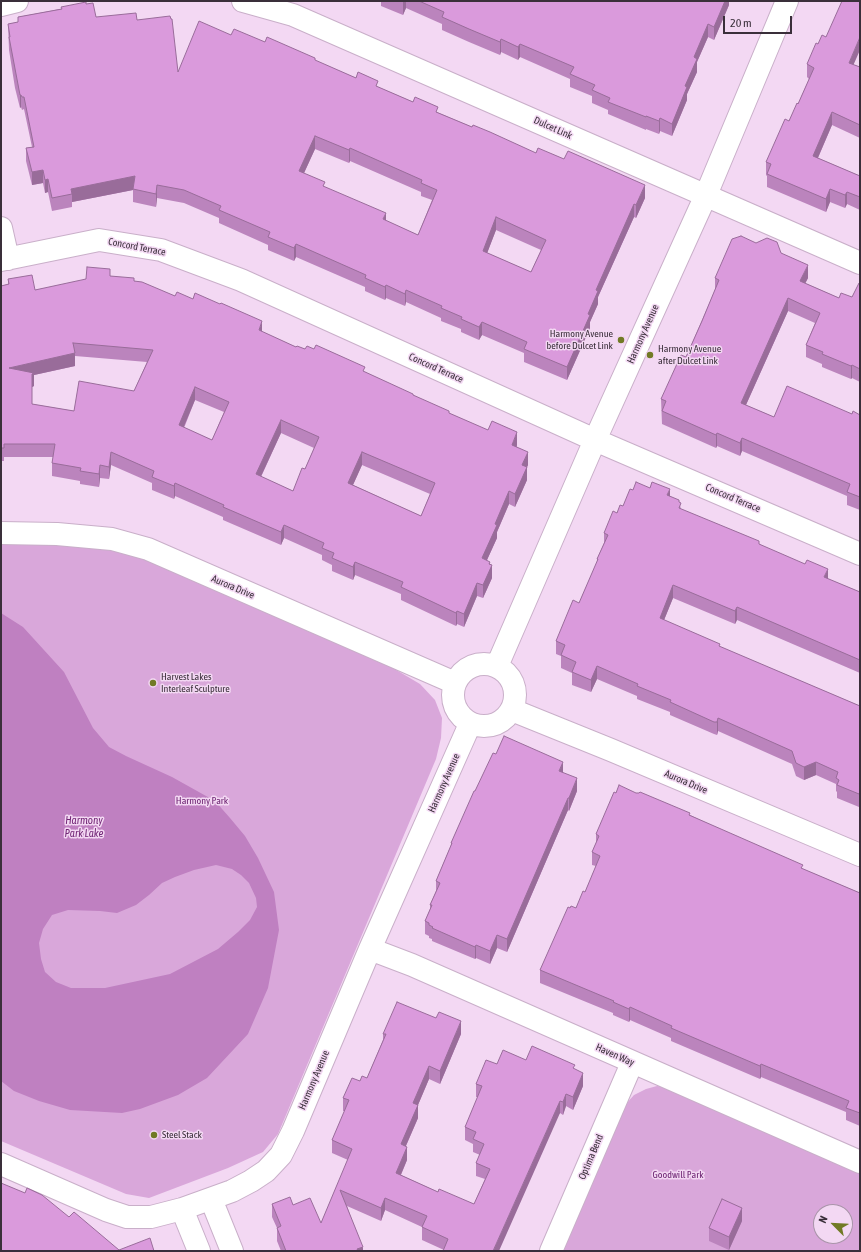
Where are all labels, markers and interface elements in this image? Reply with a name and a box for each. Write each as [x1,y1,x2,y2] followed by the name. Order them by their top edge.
[725,8,794,34] scale bar
[730,16,752,30] text: 20 m
[532,114,574,142] street label: Dulcet Link
[107,236,167,258] street label: Concord Terrace
[625,303,661,365] street label: Harmony Avenue
[547,328,613,352] place label: Harmony Avenue before Dulcet Link
[616,335,626,345] marker: Harmony Avenue before Dulcet Link
[658,343,721,366] place label: Harmony Avenue after Dulcet Link
[645,350,655,360] marker: Harmony Avenue after Dulcet Link
[407,351,465,385] street label: Concord Terrace
[704,481,762,515] street label: Concord Terrace
[210,573,256,601] street label: Aurora Drive
[161,671,230,694] place label: Harvest Lakes Interleaf Sculpture
[148,678,158,688] marker: Harvest Lakes Interleaf Sculpture
[426,752,462,814] street label: Harmony Avenue
[663,768,709,796] street label: Aurora Drive
[176,795,228,807] park label: Harmony Park
[65,814,103,840] water label: Harmony Park Lake
[594,1041,636,1069] street label: Haven Way
[296,1049,332,1111] street label: Harmony Avenue
[162,1129,202,1141] place label: Steel Stack
[149,1130,159,1140] marker: Steel Stack
[576,1133,606,1181] street label: Optima Bend
[652,1169,704,1181] park label: Goodwill Park
[813,1204,853,1244] north arrow
[816,1214,830,1225] text: N

